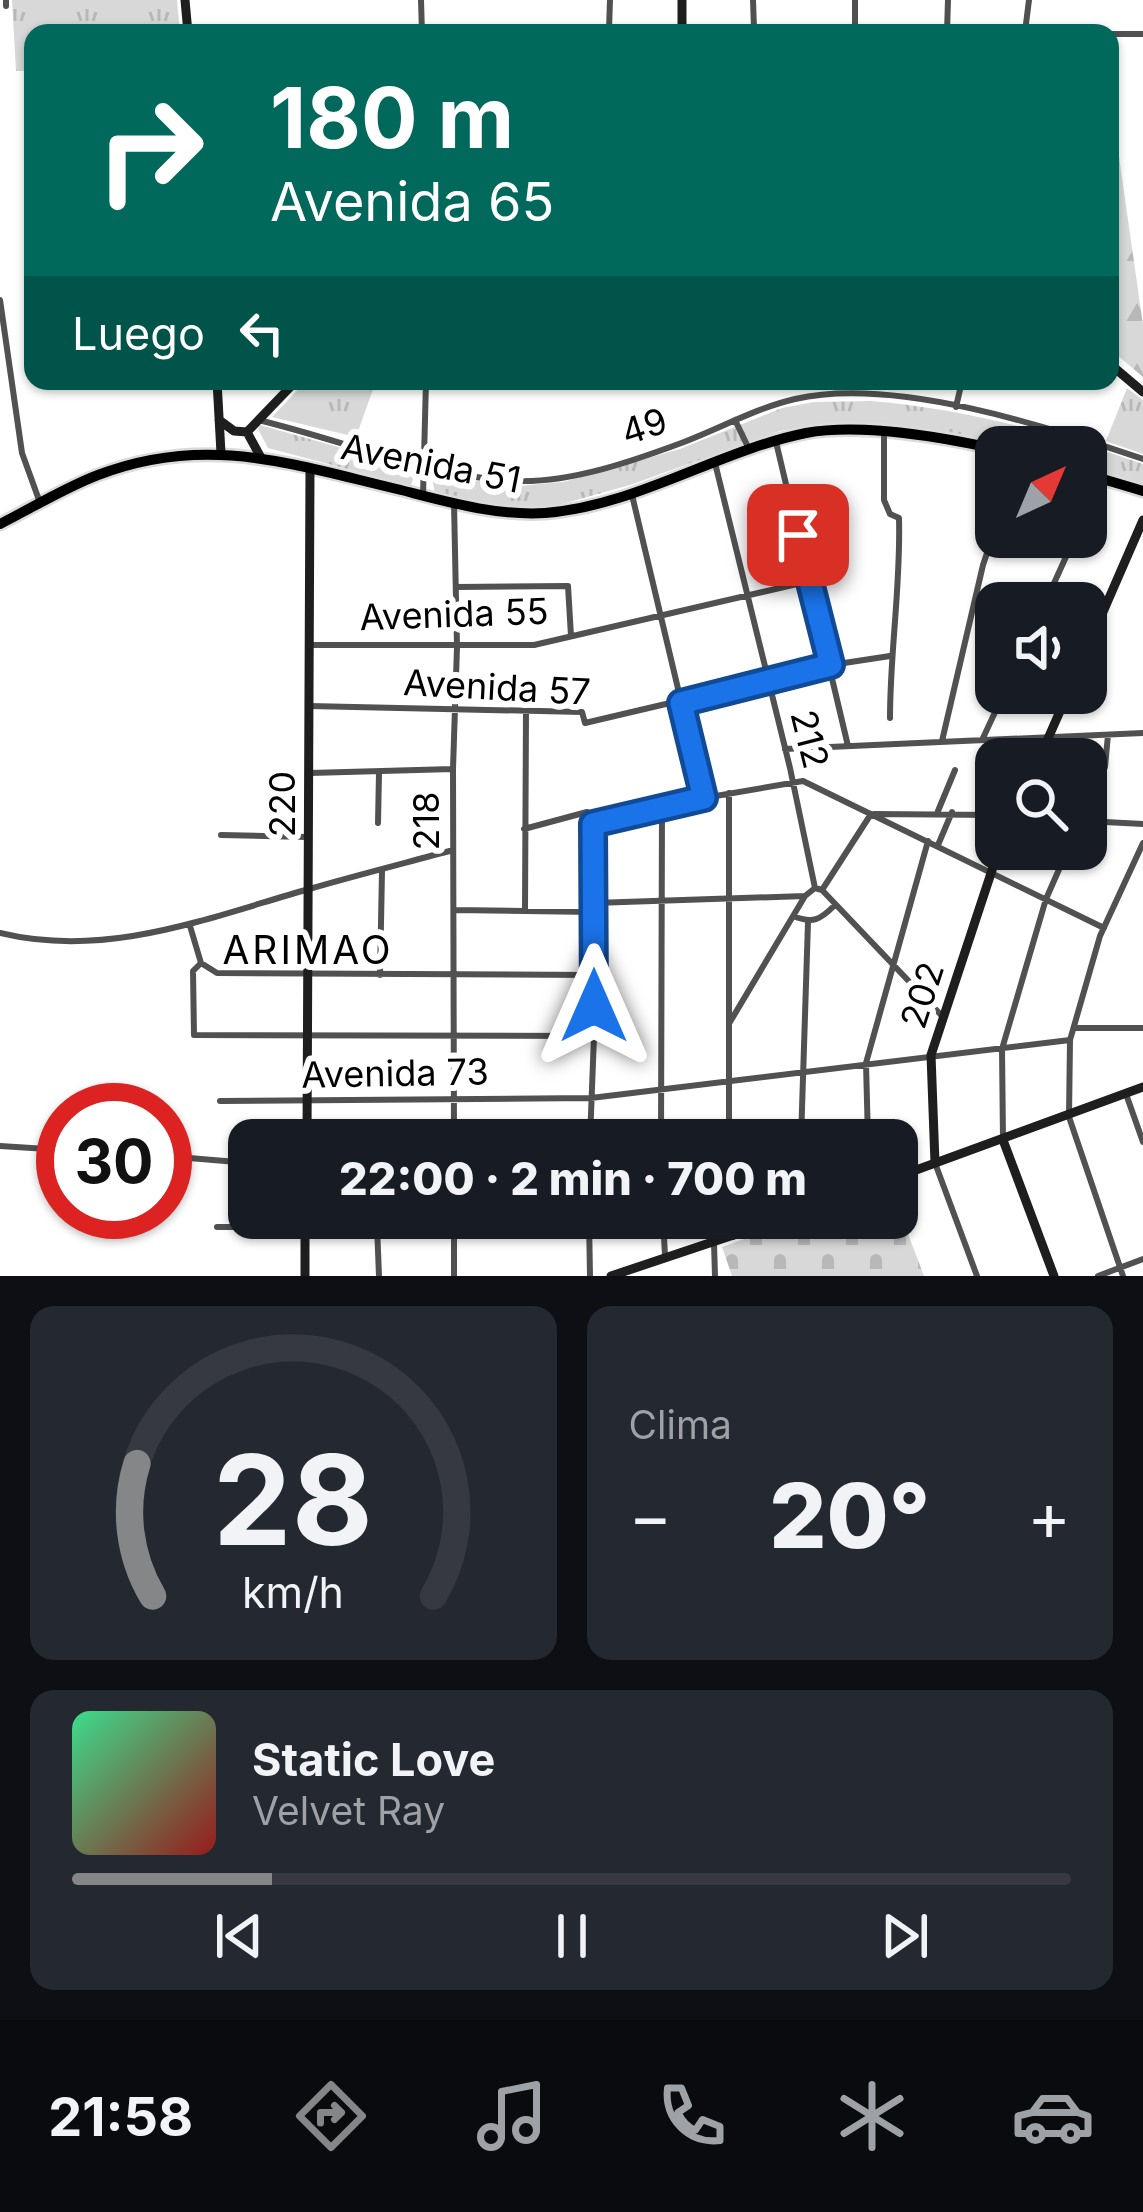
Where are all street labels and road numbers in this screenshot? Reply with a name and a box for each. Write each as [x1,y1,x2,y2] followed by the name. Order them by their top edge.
[616,398,672,454] street label: 49
[338,424,524,502] street label: Avenida 51
[359,589,549,639] street label: Avenida 55
[402,660,592,714] street label: Avenida 57
[782,705,838,773] street label: 212
[260,771,304,837] street label: 220
[404,792,448,850] street label: 218
[891,957,953,1033] street label: 202
[301,1049,489,1097] street label: Avenida 73

